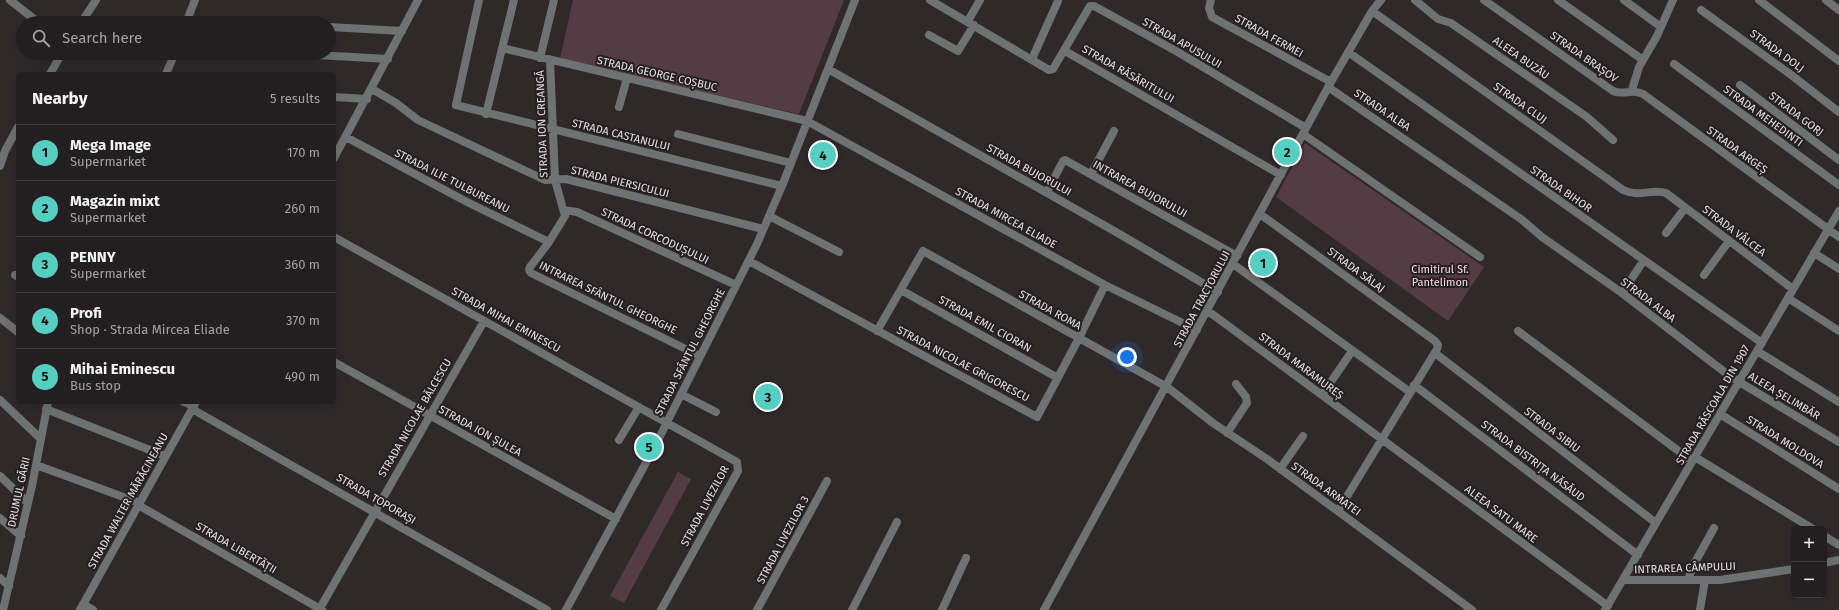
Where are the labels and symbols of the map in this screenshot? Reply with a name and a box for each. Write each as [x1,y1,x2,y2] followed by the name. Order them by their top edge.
[1233,12,1305,60] street label: STRADA FERMEI
[1140,15,1224,71] street label: STRADA APUSULUI
[1747,27,1807,75] street label: STRADA DOLJ
[1548,29,1621,86] street label: STRADA BRAȘOV
[1490,34,1552,82] street label: ALEEA BUZĂU
[1080,42,1176,106] street label: STRADA RĂSĂRITULUI
[596,54,718,94] street label: STRADA GEORGE COȘBUC
[534,69,550,178] street label: STRADA ION CREANGĂ
[1491,80,1549,126] street label: STRADA CLUJ
[1721,83,1805,149] street label: STRADA MEHEDINTI
[1351,86,1413,134] street label: STRADA ALBA
[1766,89,1826,139] street label: STRADA GORJ
[571,117,671,153] street label: STRADA CASTANULUI
[1704,124,1770,176] street label: STRADA ARGEȘ
[1274,137,1300,167] pin: 2
[810,140,836,170] pin: 4
[984,141,1074,199] street label: STRADA BUJORULUI
[392,146,512,216] street label: STRADA ILIE TULBUREANU
[1091,158,1189,220] street label: INTRAREA BUJORULUI
[569,163,671,201] street label: STRADA PIERSICULUI
[1528,163,1595,215] street label: STRADA BIHOR
[953,185,1059,251] street label: STRADA MIRCEA ELIADE
[1700,203,1769,260] street label: STRADA VÂLCEA
[599,205,711,267] street label: STRADA CORCODUȘULUI
[1325,245,1387,295] street label: STRADA SĂLAJ
[1171,248,1233,350] street label: STRADA TRACTORULUI
[1250,248,1276,278] pin: 1
[537,259,679,337] street label: INTRAREA SFÂNTUL GHEORGHE
[1411,263,1469,289] park label: Cimitirul Sf. Pantelimon
[1618,275,1679,325] street label: STRADA ALBA
[449,285,563,355] street label: STRADA MIHAI EMINESCU
[652,286,728,418] street label: STRADA SFÂNTUL GHEORGHE
[1016,287,1084,333] street label: STRADA ROMA
[936,293,1034,355] street label: STRADA EMIL CIORAN
[894,323,1032,405] street label: STRADA NICOLAE GRIGORESCU
[1256,330,1346,402] street label: STRADA MARAMUREȘ
[1673,343,1753,467] street label: STRADA RĂSCOALA DIN 1907
[1117,347,1137,367] your location
[376,356,454,480] street label: STRADA NICOLAE BĂLCESCU
[1746,369,1823,423] street label: ALEEA ȘELIMBĂR
[755,382,781,412] pin: 3
[436,403,524,460] street label: STRADA ION ȘULEA
[1521,405,1583,455] street label: STRADA SIBIU
[1744,413,1827,471] street label: STRADA MOLDOVA
[1478,418,1587,505] street label: STRADA BISTRIȚA NĂSĂUD
[85,431,171,571] street label: STRADA WALTER MĂRĂCINEANU
[636,432,662,462] pin: 5
[5,456,33,528] street label: DRUMUL GĂRII
[1289,459,1363,519] street label: STRADA ARMATEI
[678,463,732,549] street label: STRADA LIVEZILOR
[334,471,418,527] street label: STRADA TOPORAȘI
[1462,482,1540,546] street label: ALEEA SATU MARE
[754,494,812,586] street label: STRADA LIVEZILOR 3
[193,520,279,577] street label: STRADA LIBERTĂȚII
[1634,560,1736,576] street label: INTRAREA CÂMPULUI

